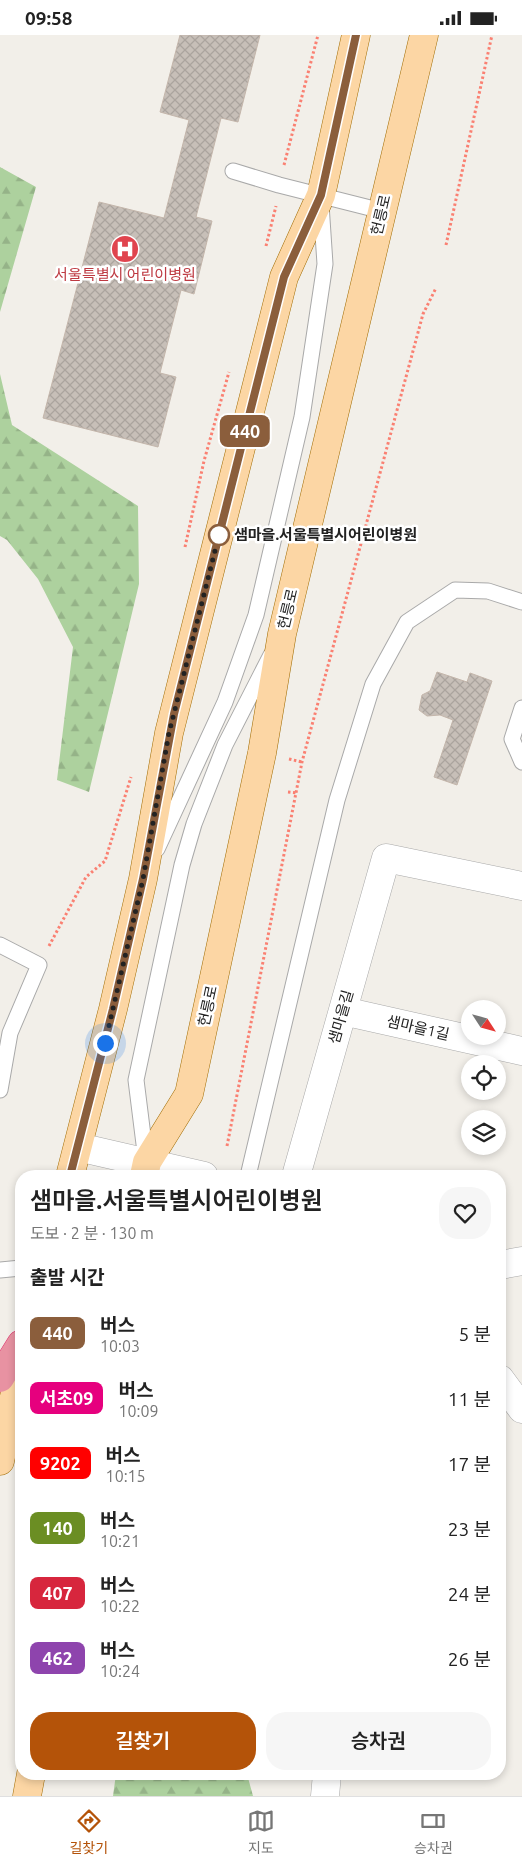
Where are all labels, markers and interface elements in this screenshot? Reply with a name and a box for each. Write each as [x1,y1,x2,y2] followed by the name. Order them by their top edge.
[25,7,73,29] text: 09:58
[368,193,393,237] street label: 헌릉로
[110,234,140,264] hospital icon: 서울특별시 어린이병원
[54,266,196,283] place label: 서울특별시 어린이병원
[216,415,274,447] line badge: 440
[230,421,260,441] text: 440
[208,524,230,546] marker: 샘마을.서울특별시어린이병원
[234,526,417,543] place label: 샘마을.서울특별시어린이병원
[275,587,300,631] street label: 헌릉로
[195,984,220,1028] street label: 헌릉로
[325,988,356,1046] street label: 샘마을길
[461,1000,506,1045] north arrow
[461,1000,506,1155] map controls
[385,1012,451,1043] street label: 샘마을1길
[93,1031,118,1056] your location
[461,1055,506,1100] button: locate
[461,1110,506,1155] button: layers
[30,1187,323,1214] text: 샘마을.서울특별시어린이병원
[439,1187,491,1239] button: heart
[30,1224,154,1242] text: 도보 · 2 분 · 130 m
[30,1266,104,1288] text: 출발 시간
[100,1314,135,1336] text: 버스
[42,1323,73,1343] text: 440
[458,1323,491,1345] text: 5 분
[100,1337,140,1355] text: 10:03
[118,1379,153,1401] text: 버스
[40,1388,93,1408] text: 서초09
[448,1388,491,1410] text: 11 분
[118,1402,158,1420] text: 10:09
[106,1444,141,1466] text: 버스
[40,1453,81,1473] text: 9202
[448,1453,491,1475] text: 17 분
[106,1467,146,1485] text: 10:15
[100,1509,135,1531] text: 버스
[42,1518,73,1538] text: 140
[448,1518,491,1540] text: 23 분
[100,1532,140,1550] text: 10:21
[100,1574,135,1596] text: 버스
[42,1583,73,1603] text: 407
[448,1583,491,1605] text: 24 분
[100,1597,140,1615] text: 10:22
[100,1639,135,1661] text: 버스
[42,1648,73,1668] text: 462
[448,1648,491,1670] text: 26 분
[100,1662,140,1680] text: 10:24
[30,1712,256,1770] button: 길찾기
[266,1712,491,1770] button: 승차권
[69,1807,108,1857] tab: 길찾기
[247,1807,275,1857] tab: 지도
[414,1807,453,1857] tab: 승차권

